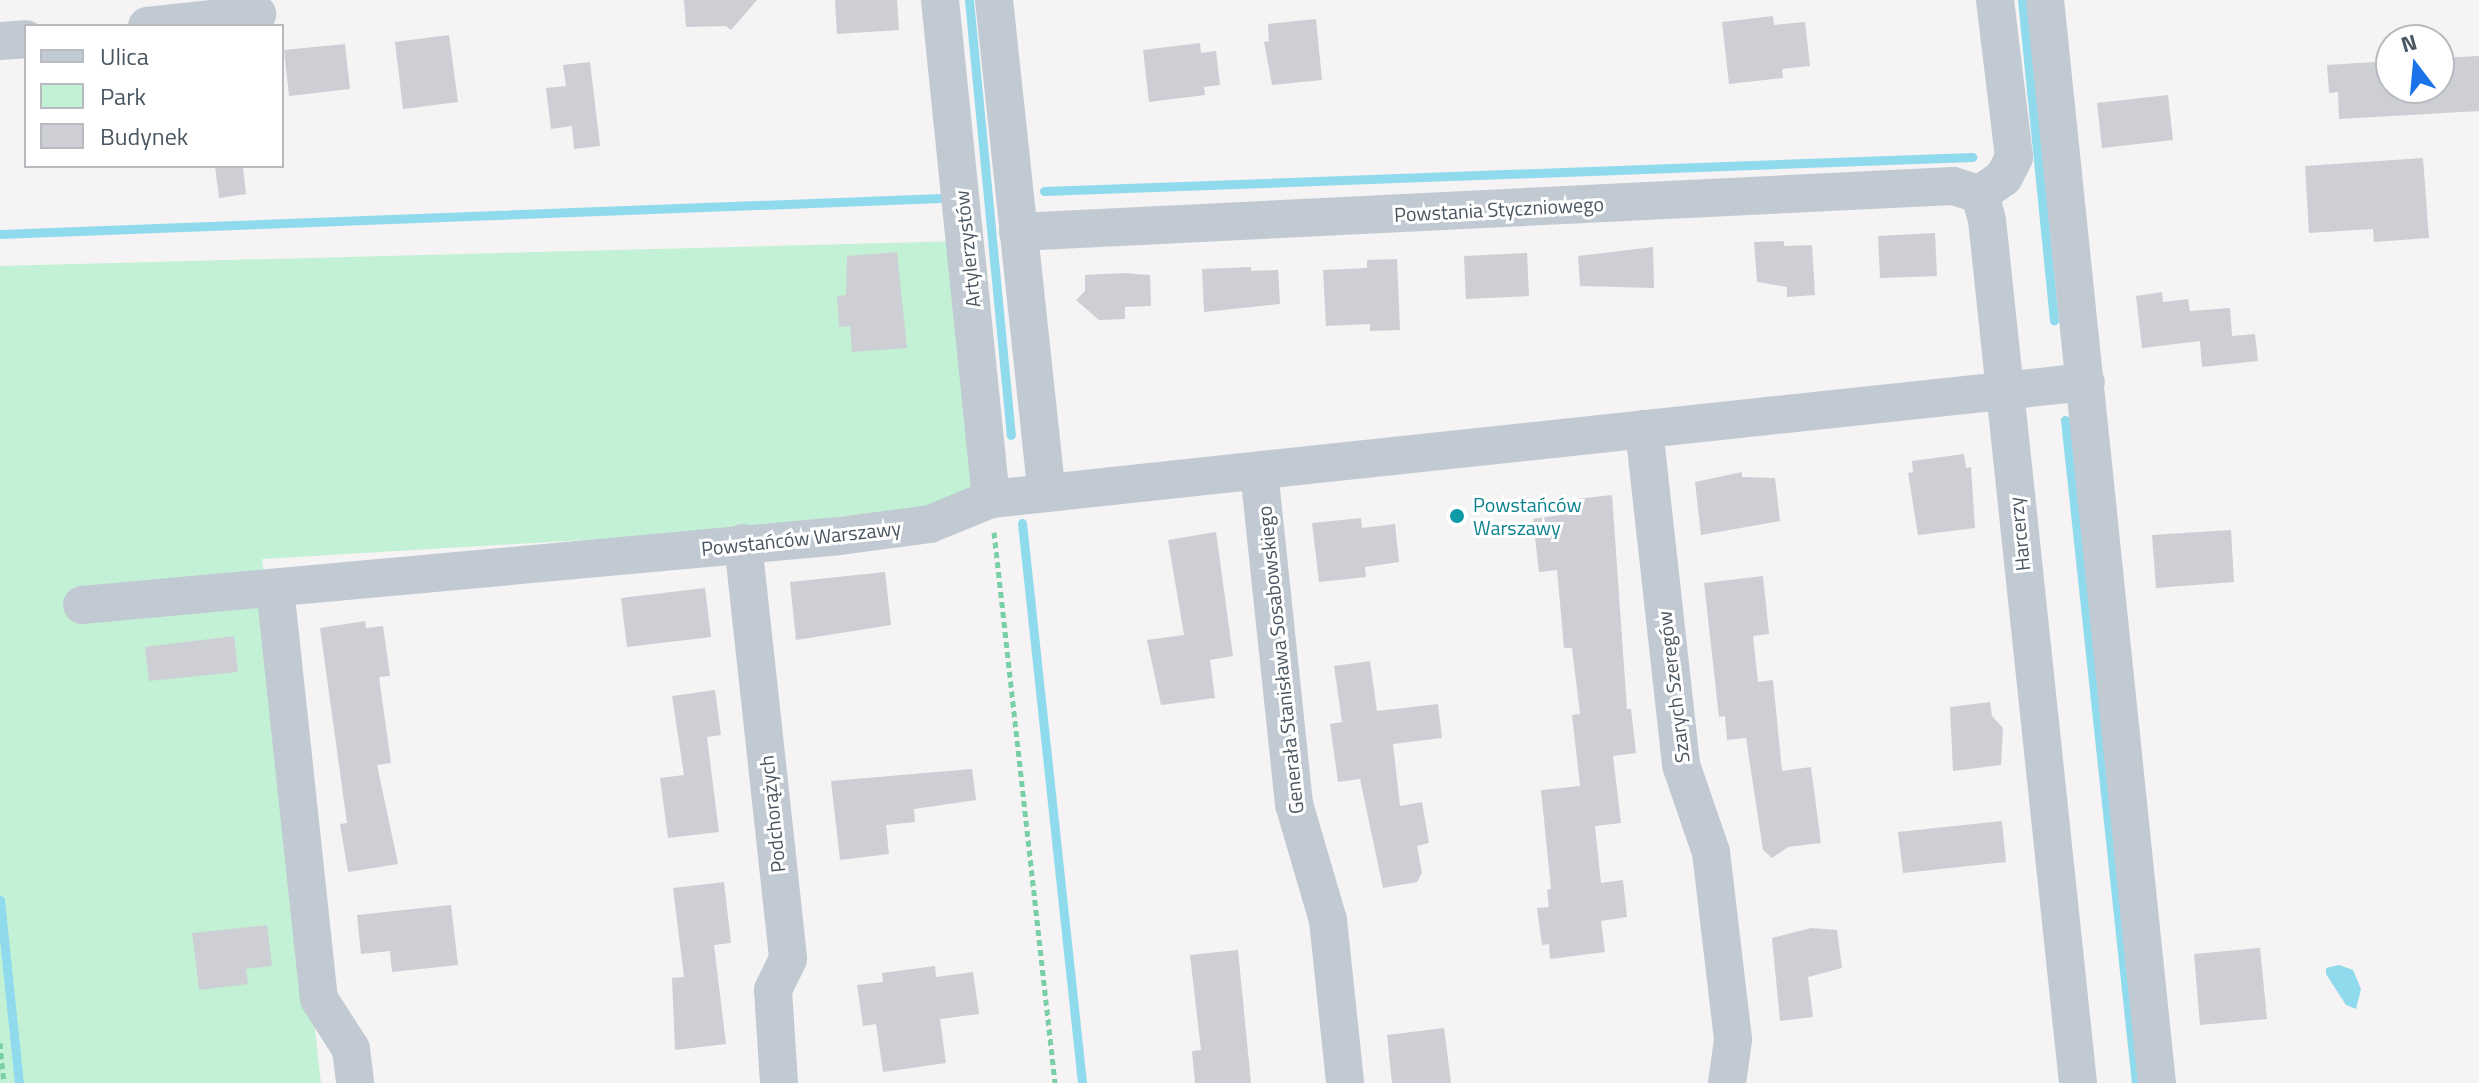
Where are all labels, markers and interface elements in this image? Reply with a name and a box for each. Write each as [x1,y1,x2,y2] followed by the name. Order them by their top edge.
[24,24,284,168] legend
[2375,24,2455,104] north arrow
[2397,24,2421,61] text: N
[100,38,149,74] text: Ulica
[100,78,146,114] text: Park
[100,118,188,154] text: Budynek
[949,189,985,309] street label: Artylerzystów
[1394,192,1604,226] street label: Powstania Styczniowego
[1473,492,1582,539] place label: Powstańców Warszawy
[2003,496,2035,572] street label: Harcerzy
[1252,505,1308,815] street label: Generała Stanisława Sosabowskiego
[1448,507,1466,525] marker: Powstańców Warszawy
[700,516,902,560] street label: Powstańców Warszawy
[1652,610,1694,764] street label: Szarych Szeregów
[754,754,790,874] street label: Podchorążych

